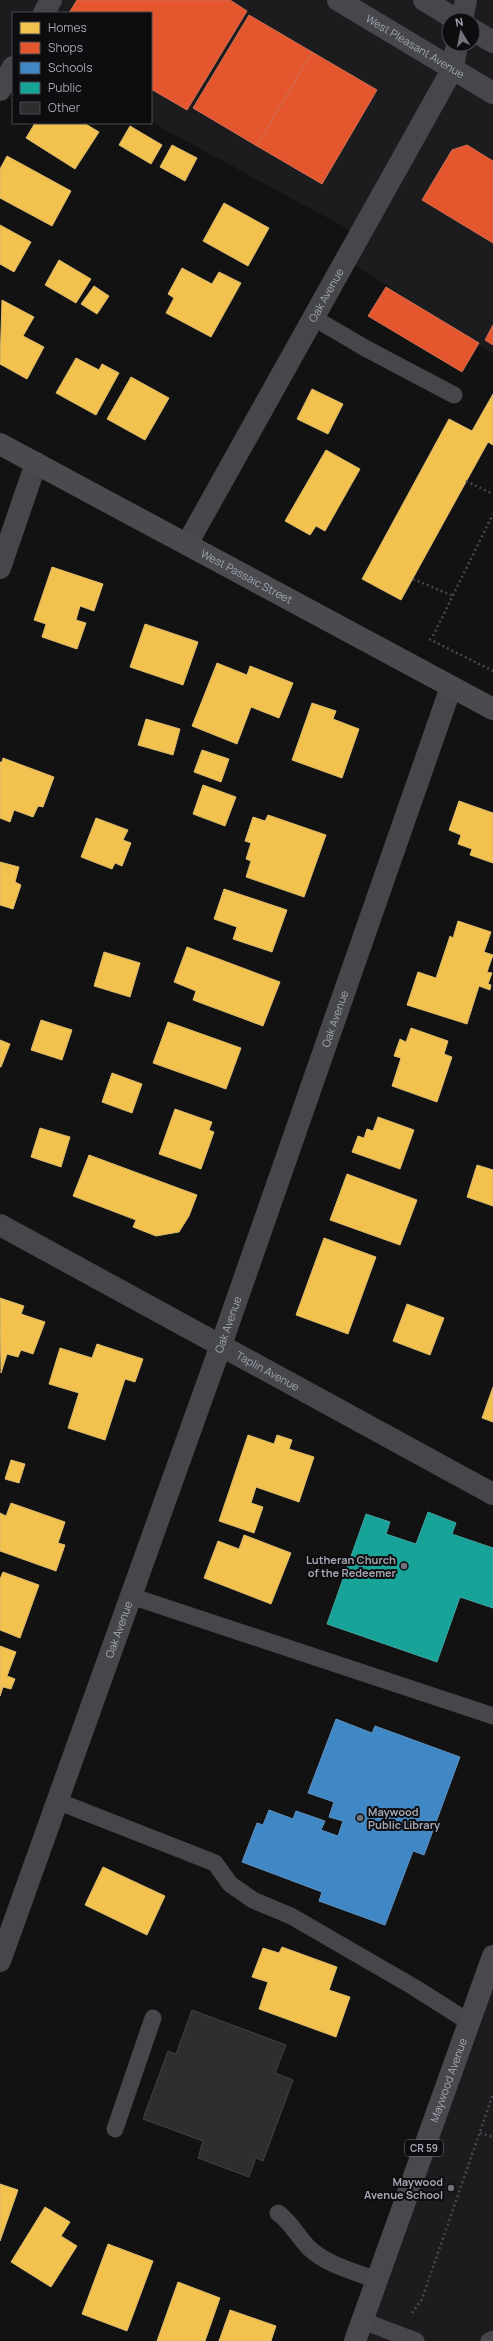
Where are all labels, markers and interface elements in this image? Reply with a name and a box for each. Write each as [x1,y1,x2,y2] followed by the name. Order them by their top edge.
[363,10,468,82] street label: West Pleasant Avenue
[12,12,152,124] legend
[441,12,481,52] north arrow
[454,14,464,30] text: N
[48,19,87,36] text: Homes
[48,39,83,56] text: Shops
[48,59,92,76] text: Schools
[48,79,82,96] text: Public
[48,99,81,116] text: Other
[305,265,347,325] street label: Oak Avenue
[198,545,295,607] street label: West Passaic Street
[318,988,352,1049] street label: Oak Avenue
[211,1293,245,1355] street label: Oak Avenue
[234,1347,303,1394] street label: Taplin Avenue
[306,1552,397,1580] place label: Lutheran Church of the Redeemer
[399,1561,409,1571] marker: Lutheran Church of the Redeemer
[101,1598,136,1660] street label: Oak Avenue
[368,1804,441,1832] place label: Maywood Public Library
[355,1813,365,1823] marker: Maywood Public Library
[426,2035,470,2124] street label: Maywood Avenue
[405,2140,443,2156] road number: CR 59
[364,2174,443,2202] place label: Maywood Avenue School
[446,2183,456,2193] marker: Maywood Avenue School

